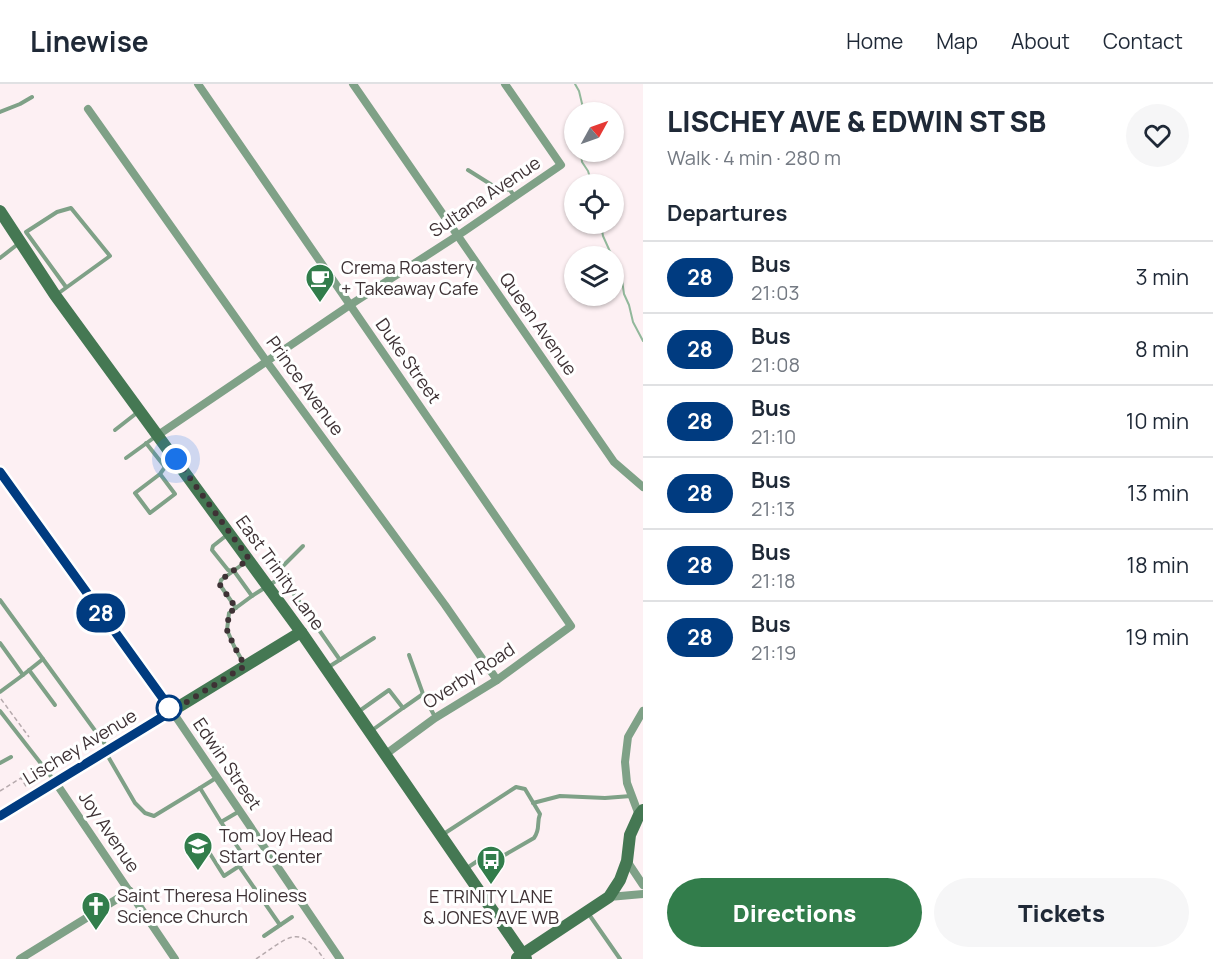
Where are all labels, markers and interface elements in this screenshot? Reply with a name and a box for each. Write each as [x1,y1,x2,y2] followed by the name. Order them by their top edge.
[30,22,149,60] text: Linewise
[846,27,903,55] text: Home
[936,27,978,55] text: Map
[1011,27,1070,55] text: About
[1103,27,1183,55] text: Contact
[564,102,624,162] north arrow
[564,102,624,306] map controls
[667,102,1046,140] text: LISCHEY AVE & EDWIN ST SB
[1126,104,1189,167] button: heart
[667,144,841,171] text: Walk · 4 min · 280 m
[424,150,545,242] street label: Sultana Avenue
[564,174,624,234] button: locate
[667,198,787,228] text: Departures
[564,246,624,306] button: layers
[751,249,791,279] text: Bus
[341,255,478,300] place label: Crema Roastery + Takeaway Cafe
[304,262,336,304] cafe icon: Crema Roastery + Takeaway Cafe
[1136,262,1189,292] text: 3 min
[687,263,713,291] text: 28
[494,267,583,380] street label: Queen Avenue
[751,279,799,306] text: 21:03
[371,313,447,408] street label: Duke Street
[751,321,791,351] text: Bus
[262,331,350,440] street label: Prince Avenue
[1135,334,1189,364] text: 8 min
[687,335,713,363] text: 28
[751,351,800,378] text: 21:08
[751,393,791,423] text: Bus
[1126,406,1189,436] text: 10 min
[687,407,713,435] text: 28
[751,423,796,450] text: 21:10
[161,444,191,474] your location
[751,465,791,495] text: Bus
[1127,478,1189,508] text: 13 min
[687,479,713,507] text: 28
[751,495,795,522] text: 21:13
[231,510,331,635] street label: East Trinity Lane
[751,537,791,567] text: Bus
[1126,550,1189,580] text: 18 min
[687,551,713,579] text: 28
[751,567,796,594] text: 21:18
[74,594,128,632] line badge: 28
[88,599,114,627] text: 28
[751,609,791,639] text: Bus
[1126,622,1189,652] text: 19 min
[687,623,713,651] text: 28
[418,637,519,714] street label: Overby Road
[751,639,796,666] text: 21:19
[156,695,182,721] unlabelled marker
[18,703,141,790] street label: Lischey Avenue
[188,713,267,814] street label: Edwin Street
[74,786,146,877] street label: Joy Avenue
[219,823,333,868] place label: Tom Joy Head Start Center
[182,830,214,872] school or university icon: Tom Joy Head Start Center
[475,844,507,886] bus stop icon: E TRINITY LANE & JONES AVE WB
[667,878,922,947] button: Directions
[934,878,1189,947] button: Tickets
[117,883,307,928] place label: Saint Theresa Holiness Science Church
[423,884,559,929] place label: E TRINITY LANE & JONES AVE WB
[80,890,112,932] church icon: Saint Theresa Holiness Science Church

